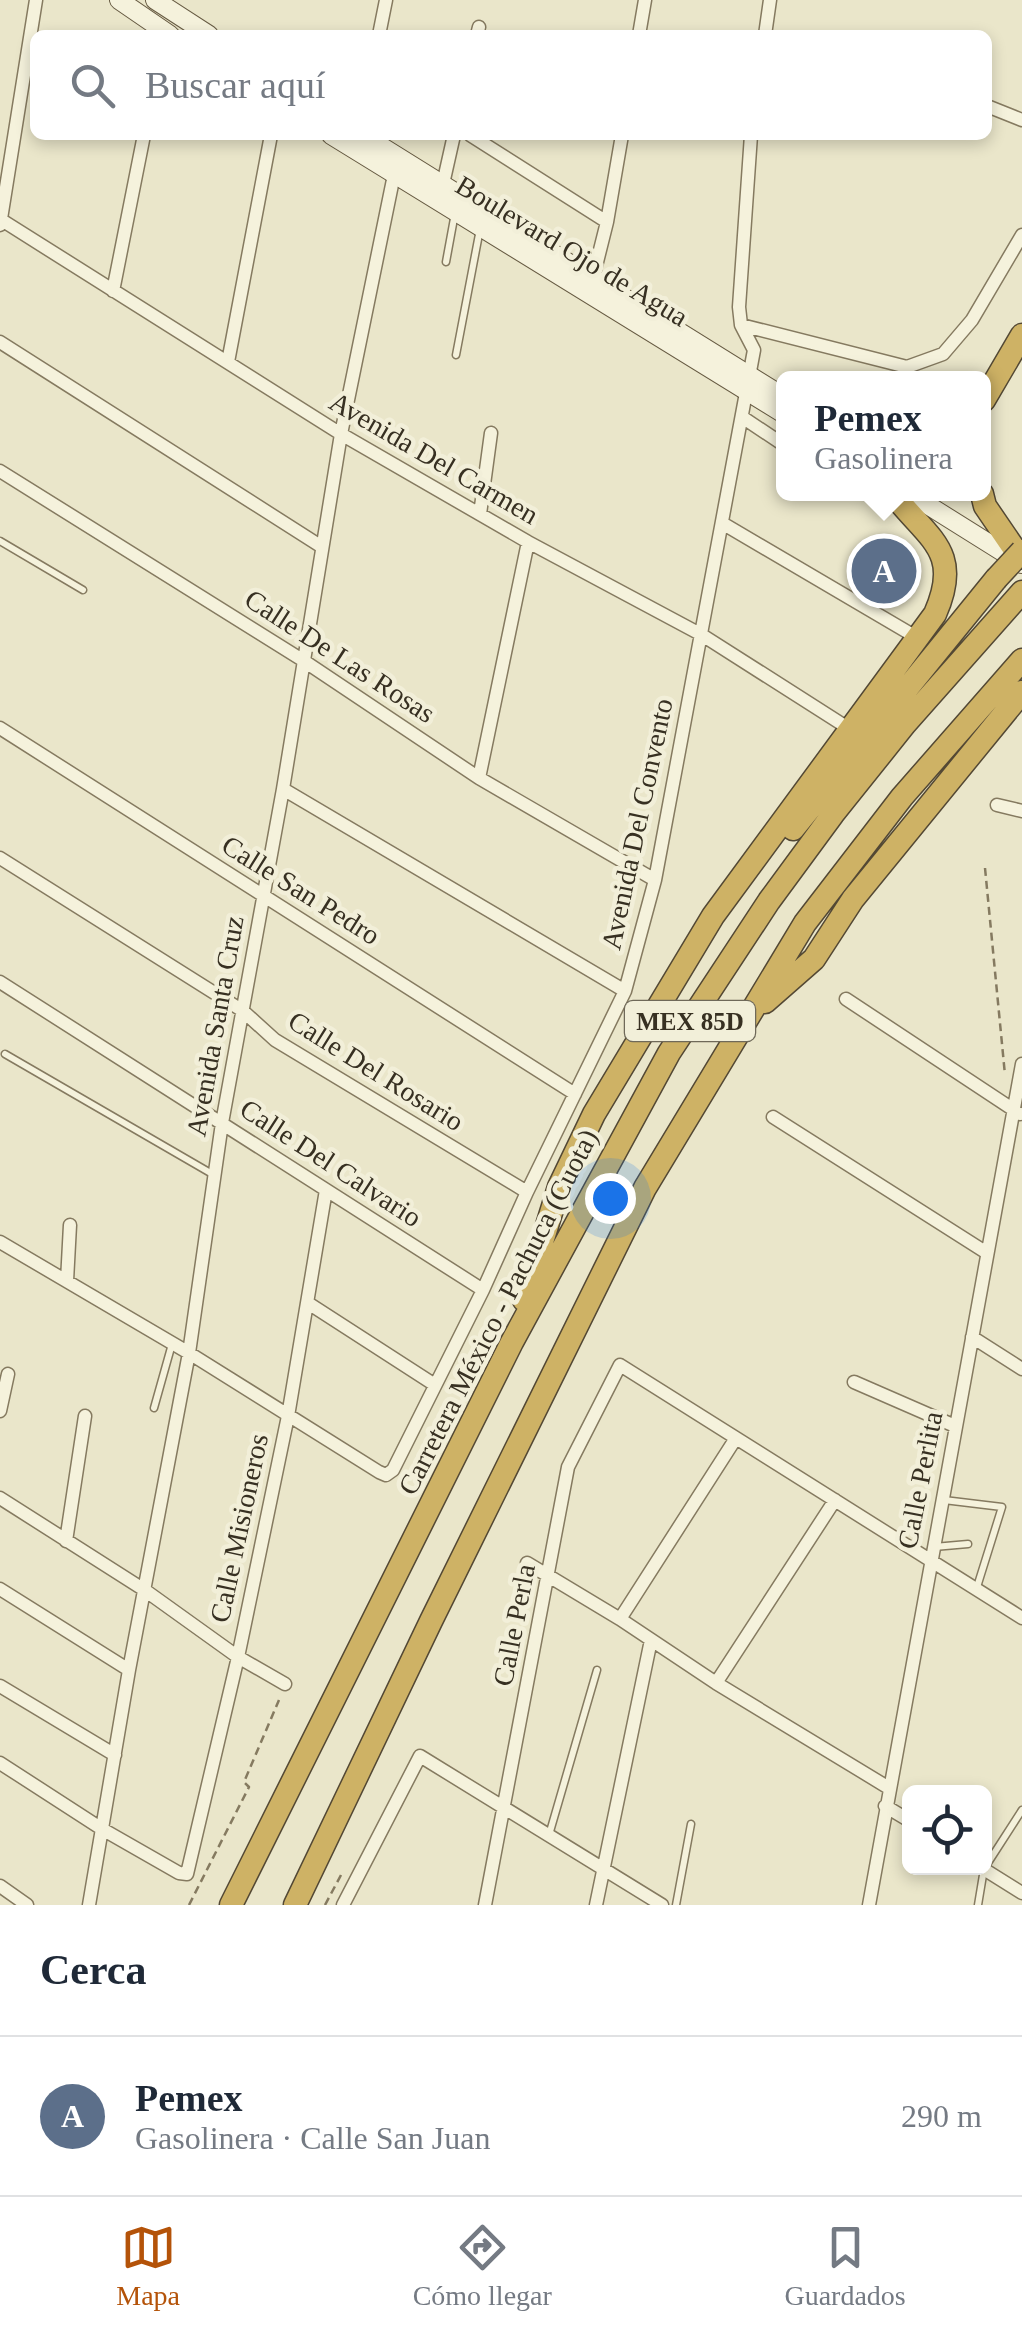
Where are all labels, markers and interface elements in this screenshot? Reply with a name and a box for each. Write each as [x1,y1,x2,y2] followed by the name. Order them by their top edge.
[30,30,992,140] search box
[65,58,120,113] icon: search
[145,64,325,106] text: Buscar aquí
[450,169,694,333] street label: Boulevard Ojo de Agua
[776,371,991,501] popup
[324,386,544,530] street label: Avenida Del Carmen
[814,397,922,439] text: Pemex
[814,440,953,476] text: Gasolinera
[852,534,916,608] pin: A
[239,583,441,729] street label: Calle De Las Rosas
[595,696,679,952] street label: Avenida Del Convento
[216,829,386,951] street label: Calle San Pedro
[180,913,250,1139] street label: Avenida Santa Cruz
[625,1001,755,1041] road number: MEX 85D
[283,1005,469,1137] street label: Calle Del Rosario
[235,1093,427,1233] street label: Calle Del Calvario
[392,1124,604,1500] street label: Carretera México - Pachuca (Cuota)
[585,1173,636,1224] your location
[892,1408,949,1551] street label: Calle Perlita
[204,1431,274,1625] street label: Calle Misioneros
[487,1561,541,1689] street label: Calle Perla
[902,1785,992,1875] map controls
[902,1785,992,1875] button: locate
[40,1947,147,1993] text: Cerca
[135,2077,243,2119] text: Pemex
[61,2098,84,2134] text: A
[901,2098,982,2134] text: 290 m
[135,2120,490,2156] text: Gasolinera · Calle San Juan
[116,2220,180,2312] tab: Mapa
[413,2220,552,2312] tab: Cómo llegar
[784,2220,906,2312] tab: Guardados

